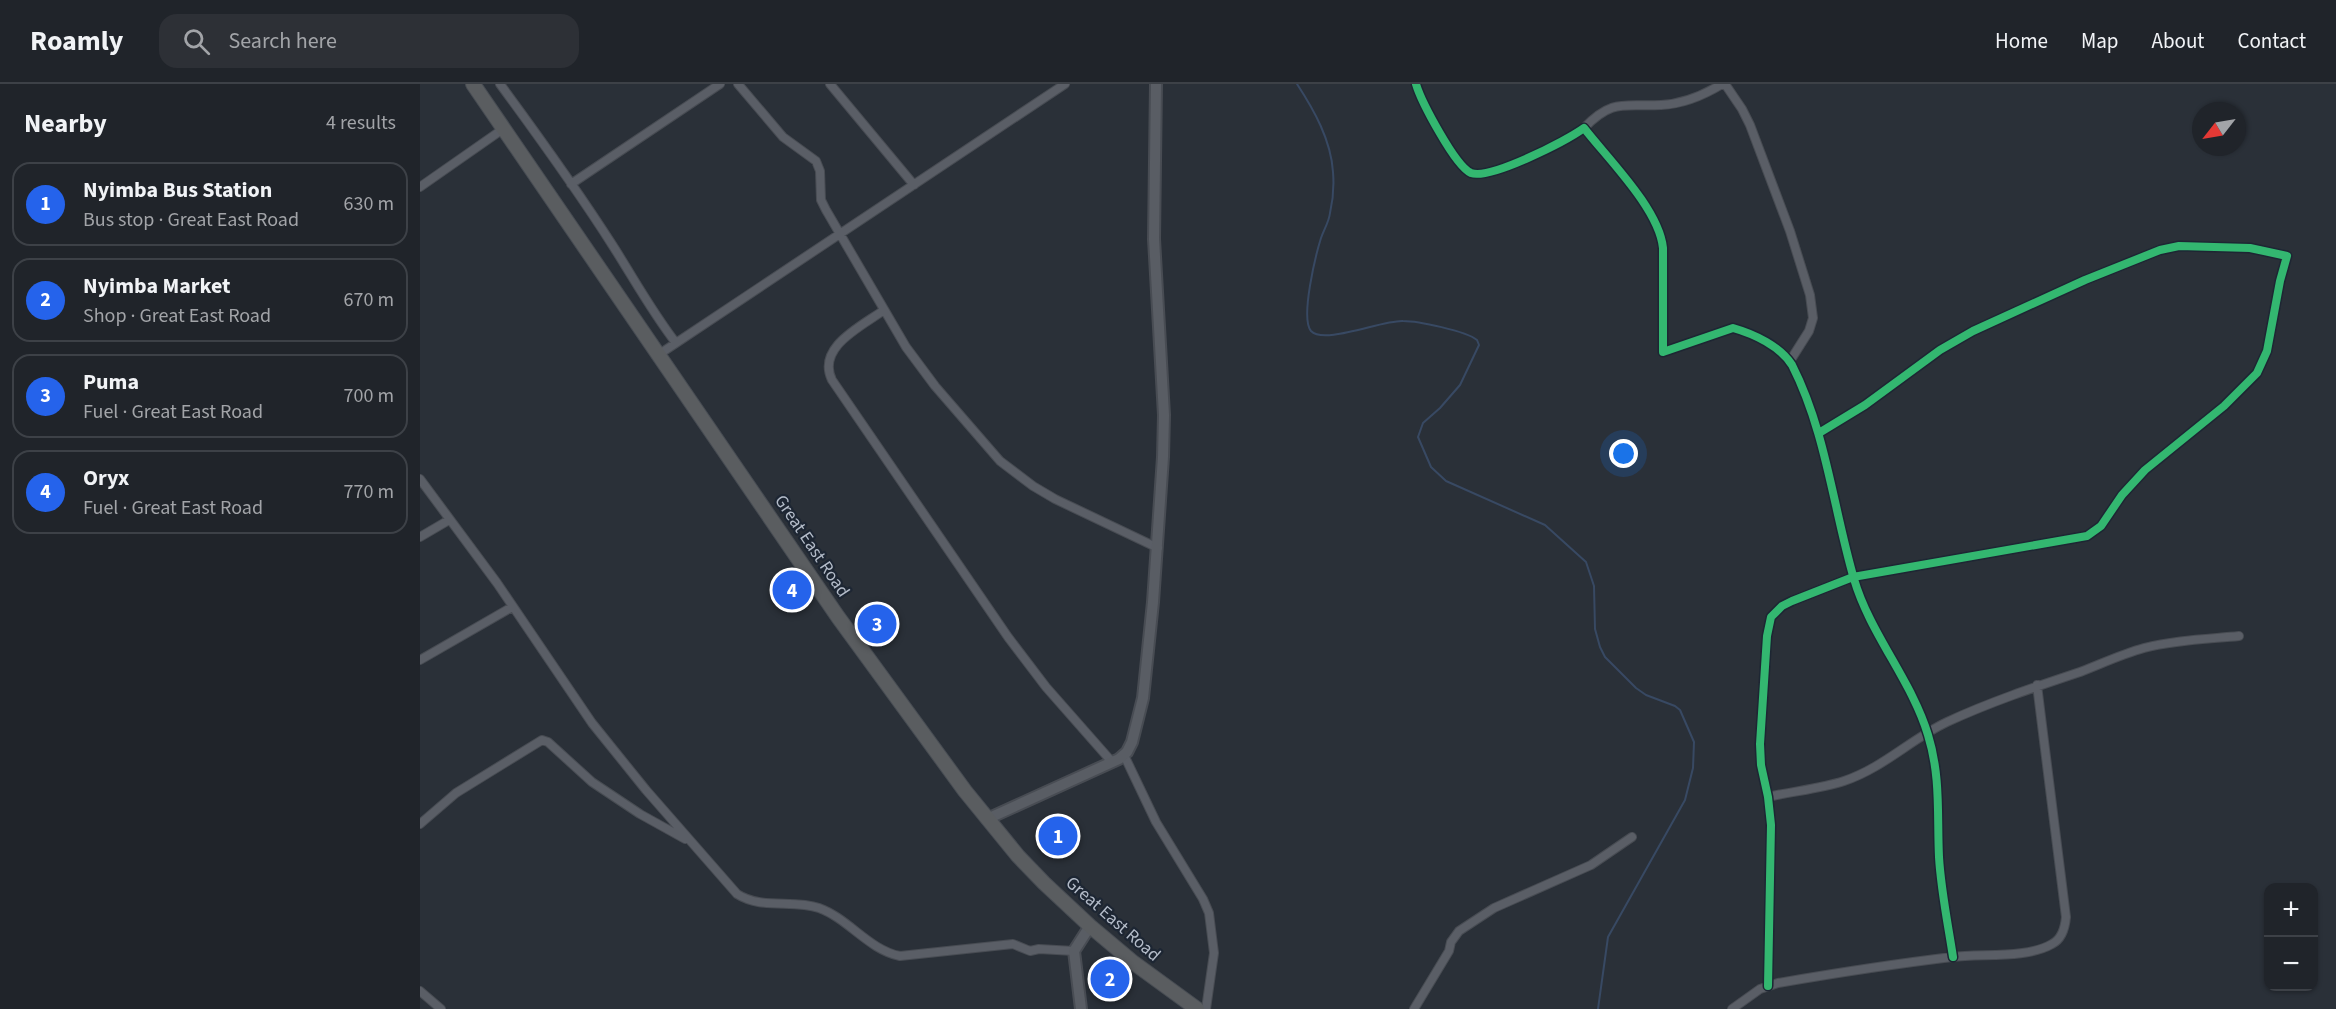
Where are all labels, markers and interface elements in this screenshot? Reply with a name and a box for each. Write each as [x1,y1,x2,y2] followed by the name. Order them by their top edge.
[159,14,579,68] search box
[30,21,123,61] text: Roamly
[180,25,213,58] icon: search
[228,25,337,57] text: Search here
[1995,26,2048,56] text: Home
[2081,26,2119,56] text: Map
[2152,26,2204,56] text: About
[2237,26,2306,56] text: Contact
[2192,102,2246,156] north arrow
[24,105,107,142] text: Nearby
[326,109,396,137] text: 4 results
[83,174,272,206] text: Nyimba Bus Station
[40,190,51,218] text: 1
[344,190,394,218] text: 630 m
[83,206,299,234] text: Bus stop · Great East Road
[83,270,231,302] text: Nyimba Market
[40,286,51,314] text: 2
[344,286,394,314] text: 670 m
[83,302,271,330] text: Shop · Great East Road
[83,366,139,398] text: Puma
[40,382,51,410] text: 3
[344,382,394,410] text: 700 m
[83,398,263,426] text: Fuel · Great East Road
[1609,439,1638,468] your location
[83,462,129,494] text: Oryx
[40,478,51,506] text: 4
[344,478,394,506] text: 770 m
[769,490,855,602] street label: Great East Road
[83,494,263,522] text: Fuel · Great East Road
[772,568,812,612] pin: 4
[858,602,896,646] pin: 3
[1038,814,1078,858] pin: 1
[1060,871,1166,967] street label: Great East Road
[2264,883,2318,991] map controls
[2264,883,2318,937] button: +
[2264,937,2318,991] button: −
[1090,956,1130,1002] pin: 2

